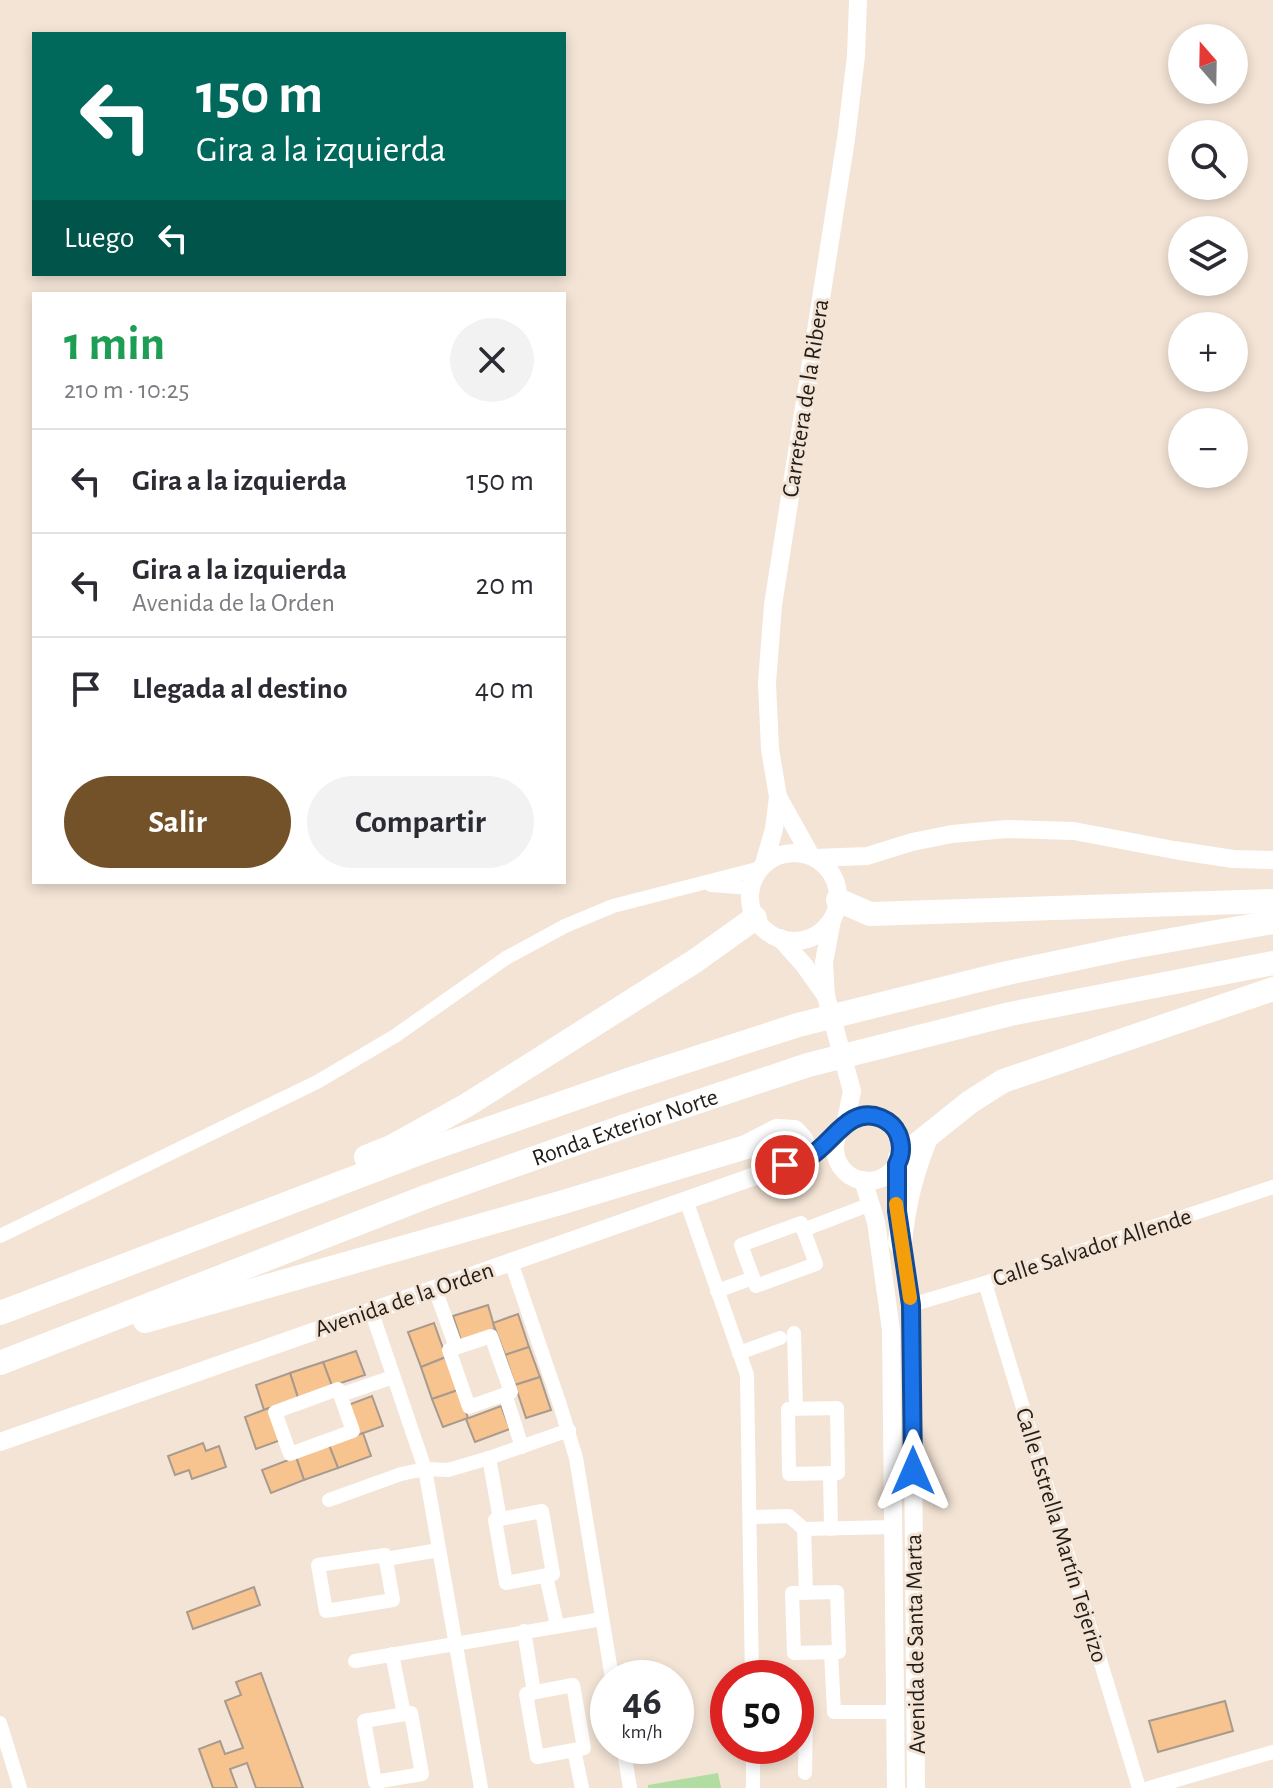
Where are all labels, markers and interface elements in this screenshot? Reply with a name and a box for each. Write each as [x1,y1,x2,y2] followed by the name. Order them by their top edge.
[1168,24,1248,104] north arrow
[1168,24,1248,488] map controls
[64,64,168,168] icon: left
[196,67,323,123] text: 150 m
[1168,120,1248,200] button: search
[196,132,446,168] text: Gira a la izquierda
[151,216,195,260] icon: left
[1168,216,1248,296] button: layers
[64,223,135,253] text: Luego
[778,297,834,499] street label: Carretera de la Ribera
[1168,312,1248,392] button: +
[450,318,534,402] button: close
[64,321,165,369] text: 1 min
[64,377,189,403] text: 210 m · 10:25
[1168,408,1248,488] button: −
[64,459,108,503] icon: left
[132,466,347,496] text: Gira a la izquierda
[466,466,534,496] text: 150 m
[132,555,347,585] text: Gira a la izquierda
[64,563,108,607] icon: left
[476,570,534,600] text: 20 m
[132,590,335,616] text: Avenida de la Orden
[64,667,108,711] icon: arrive
[132,674,348,704] text: Llegada al destino
[475,674,534,704] text: 40 m
[64,776,291,868] button: Salir
[307,776,534,868] button: Compartir
[529,1085,721,1171] street label: Ronda Exterior Norte
[751,1131,819,1199] pin
[763,1143,807,1187] icon: arrive
[990,1204,1195,1291] street label: Calle Salvador Allende
[312,1258,497,1342] street label: Avenida de la Orden
[1011,1405,1111,1665] street label: Calle Estrella Martín Tejerizo
[871,1429,955,1513] position arrow
[902,1534,930,1754] street label: Avenida de Santa Marta
[710,1660,814,1764] speed limit sign: 50
[622,1682,662,1722] text: 46
[621,1722,663,1742] text: km/h

